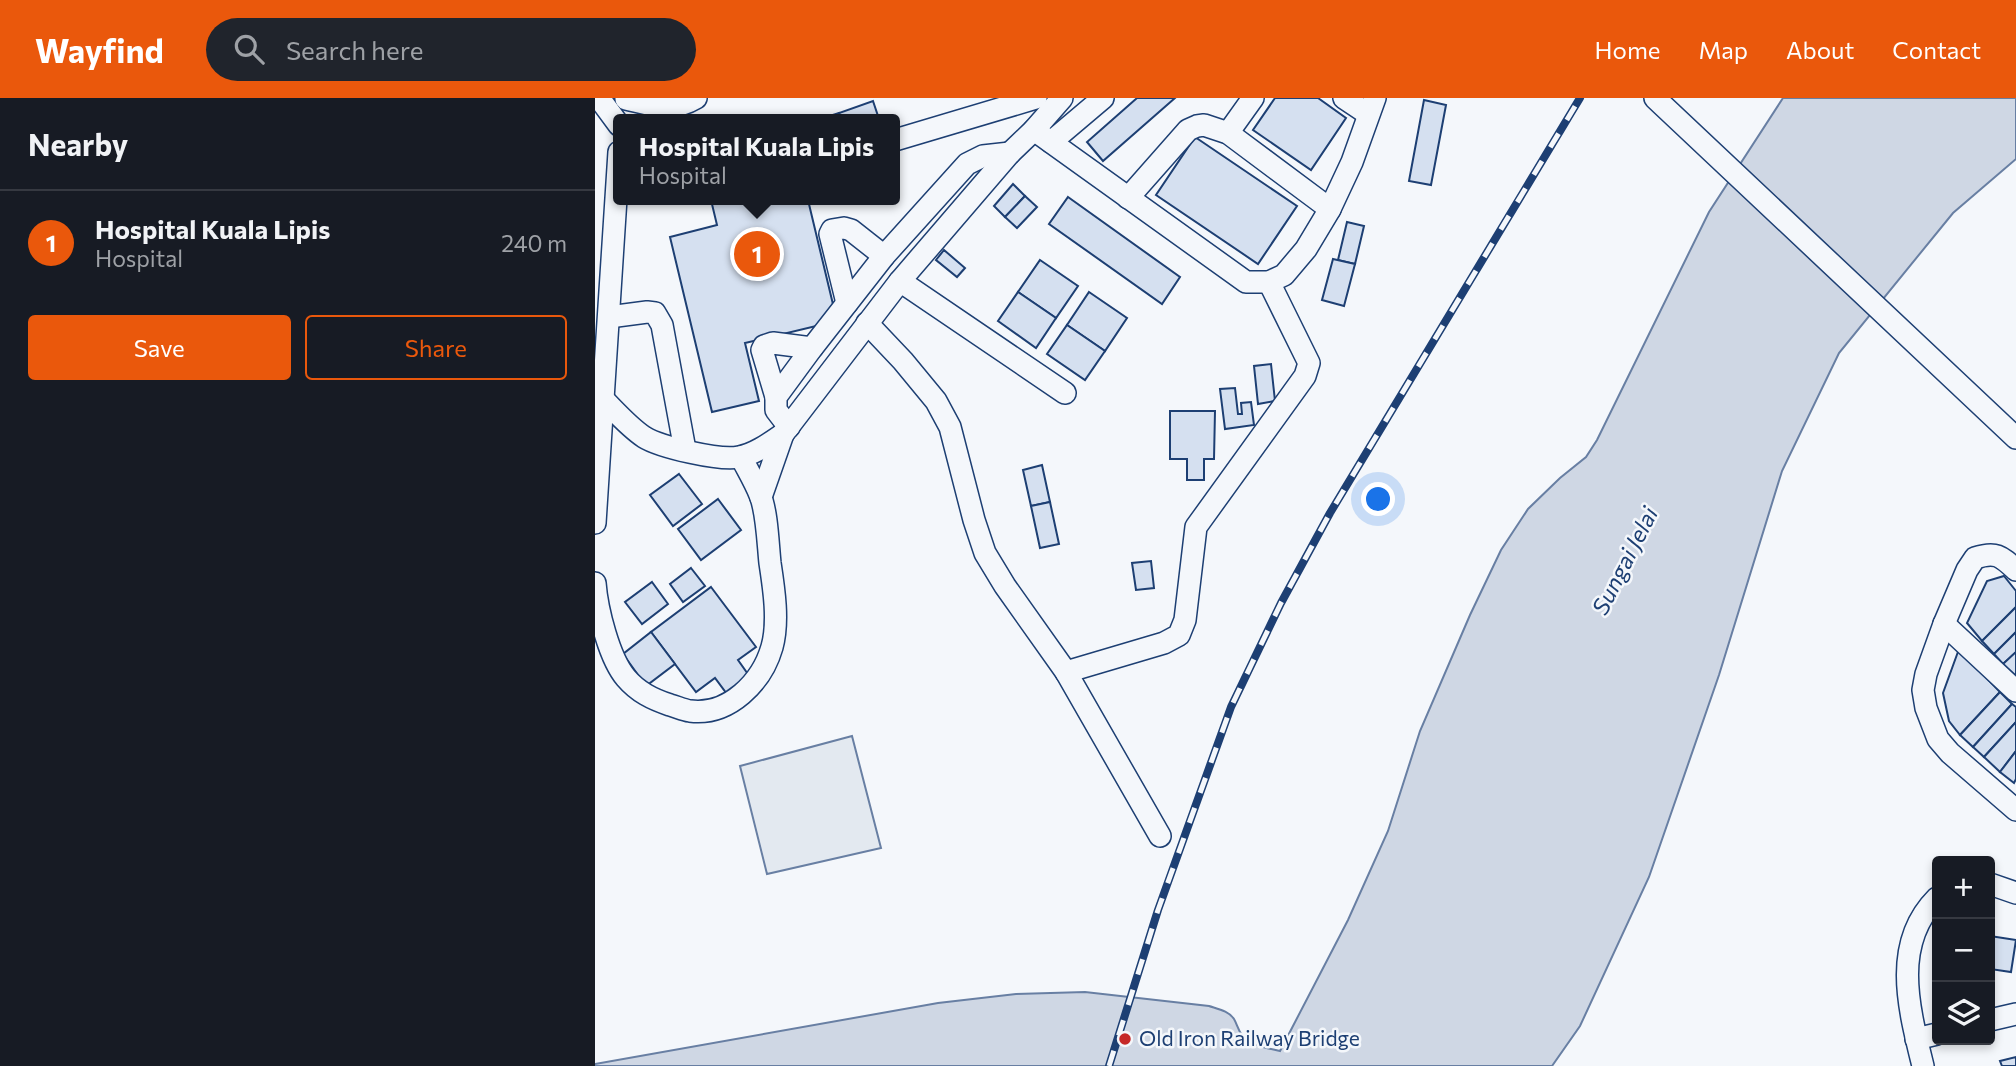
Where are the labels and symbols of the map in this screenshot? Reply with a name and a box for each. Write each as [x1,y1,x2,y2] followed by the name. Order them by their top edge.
[734,228,780,280] pin: 1
[1361,482,1395,516] your location
[1585,501,1664,619] water label: Sungai Jelai
[1139,1025,1360,1050] place label: Old Iron Railway Bridge
[1117,1031,1133,1047] marker: Old Iron Railway Bridge

